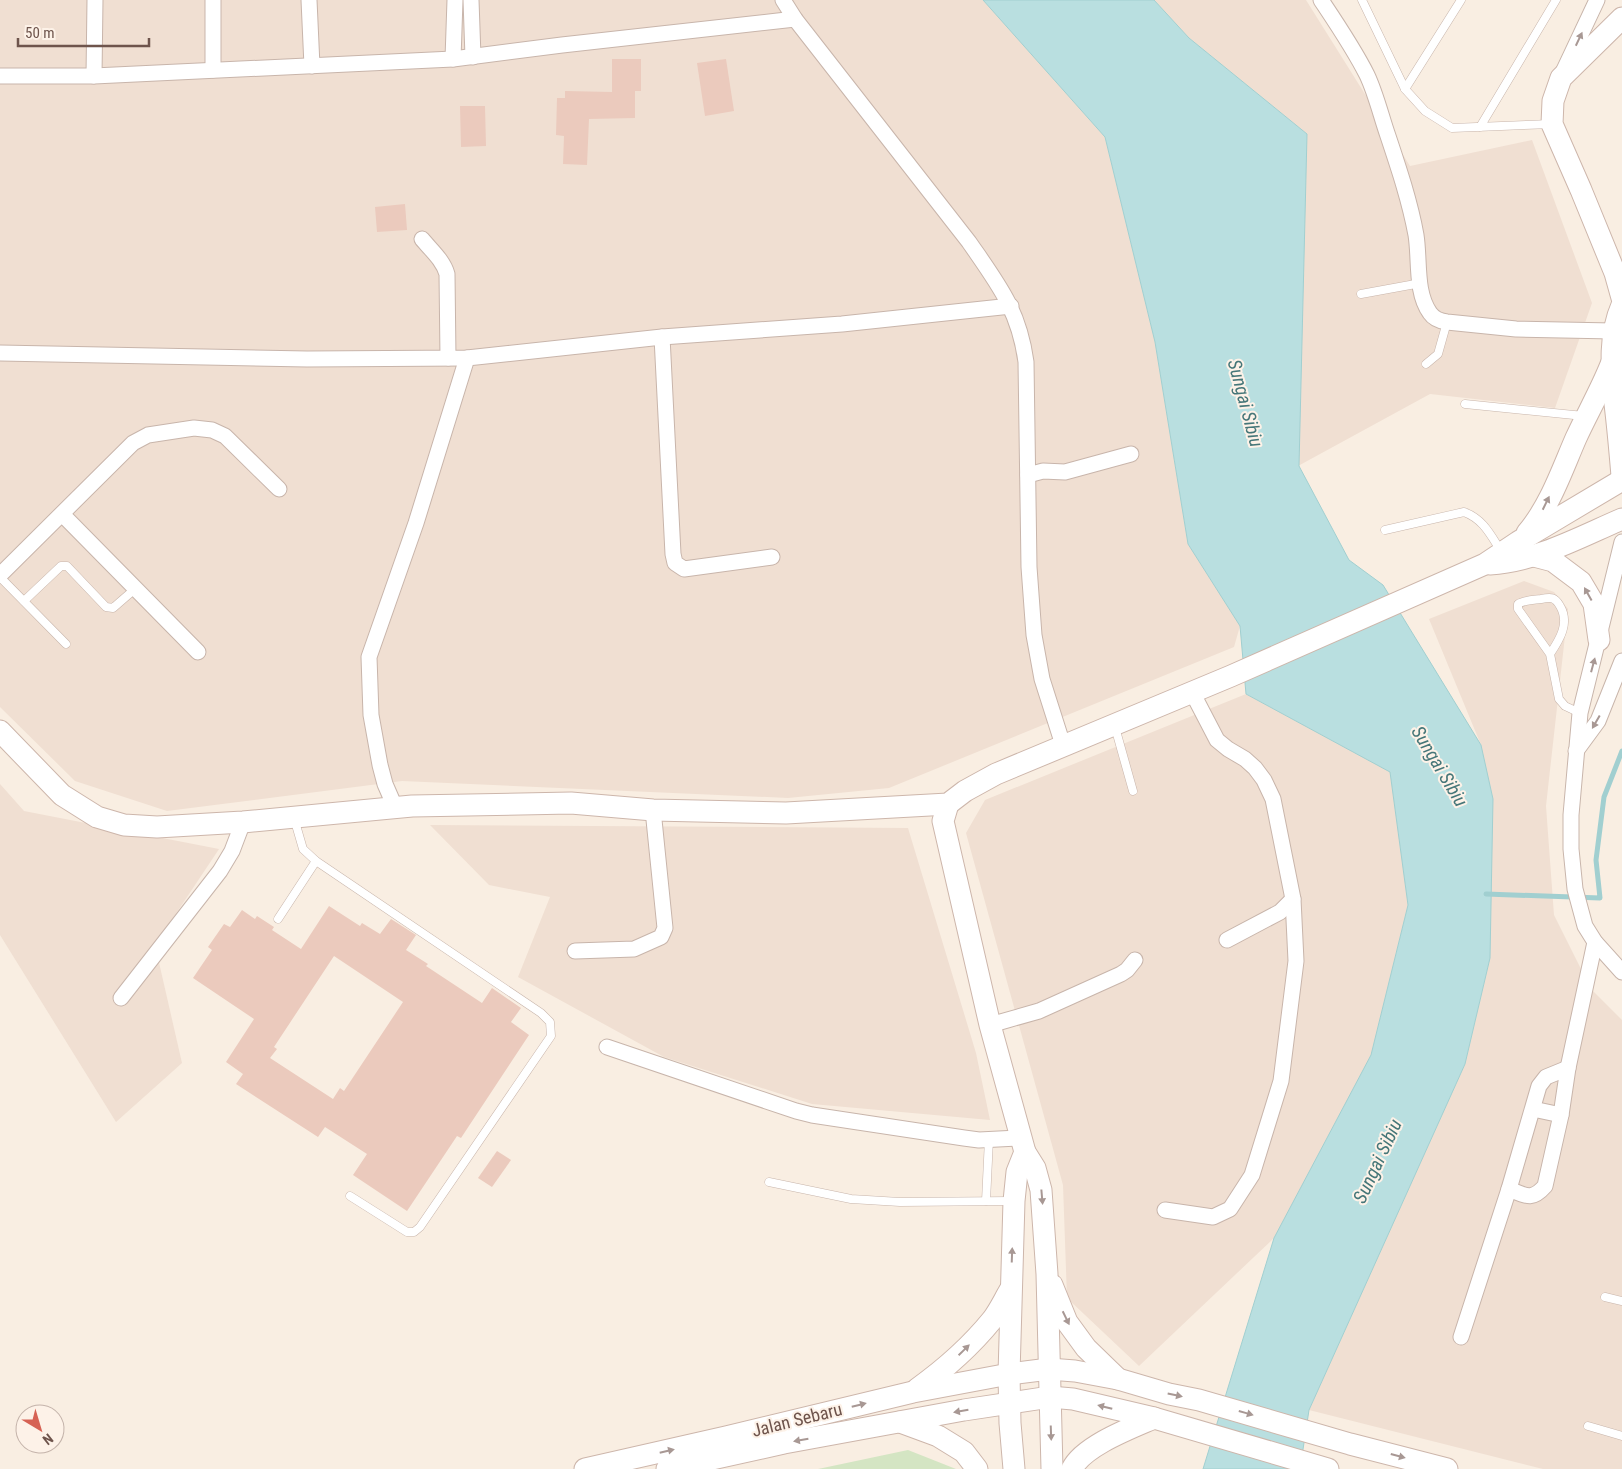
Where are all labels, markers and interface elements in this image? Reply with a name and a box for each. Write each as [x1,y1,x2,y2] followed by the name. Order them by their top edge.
[18,15,149,47] scale bar
[25,24,55,42] text: 50 m
[1575,32,1583,46] one-way arrow
[1223,357,1268,450] water label: Sungai Sibiu
[1543,496,1551,510] one-way arrow
[1584,586,1592,601] one-way arrow
[1589,658,1597,673] one-way arrow
[1592,715,1600,730] one-way arrow
[1407,722,1473,811] water label: Sungai Sibiu
[1348,1116,1407,1207] water label: Sungai Sibiu
[1038,1189,1046,1205] one-way arrow
[1008,1247,1016,1263] one-way arrow
[1062,1311,1070,1325] one-way arrow
[958,1344,970,1356] one-way arrow
[1168,1391,1183,1399] one-way arrow
[750,1398,844,1441] street label: Jalan Sebaru
[852,1401,867,1409] one-way arrow
[1097,1403,1112,1411] one-way arrow
[15,1404,65,1454] north arrow
[953,1407,969,1415] one-way arrow
[1238,1410,1253,1418] one-way arrow
[1047,1425,1055,1441] one-way arrow
[40,1430,56,1448] text: N
[794,1436,809,1444] one-way arrow
[659,1447,675,1455] one-way arrow
[1390,1452,1405,1460] one-way arrow

